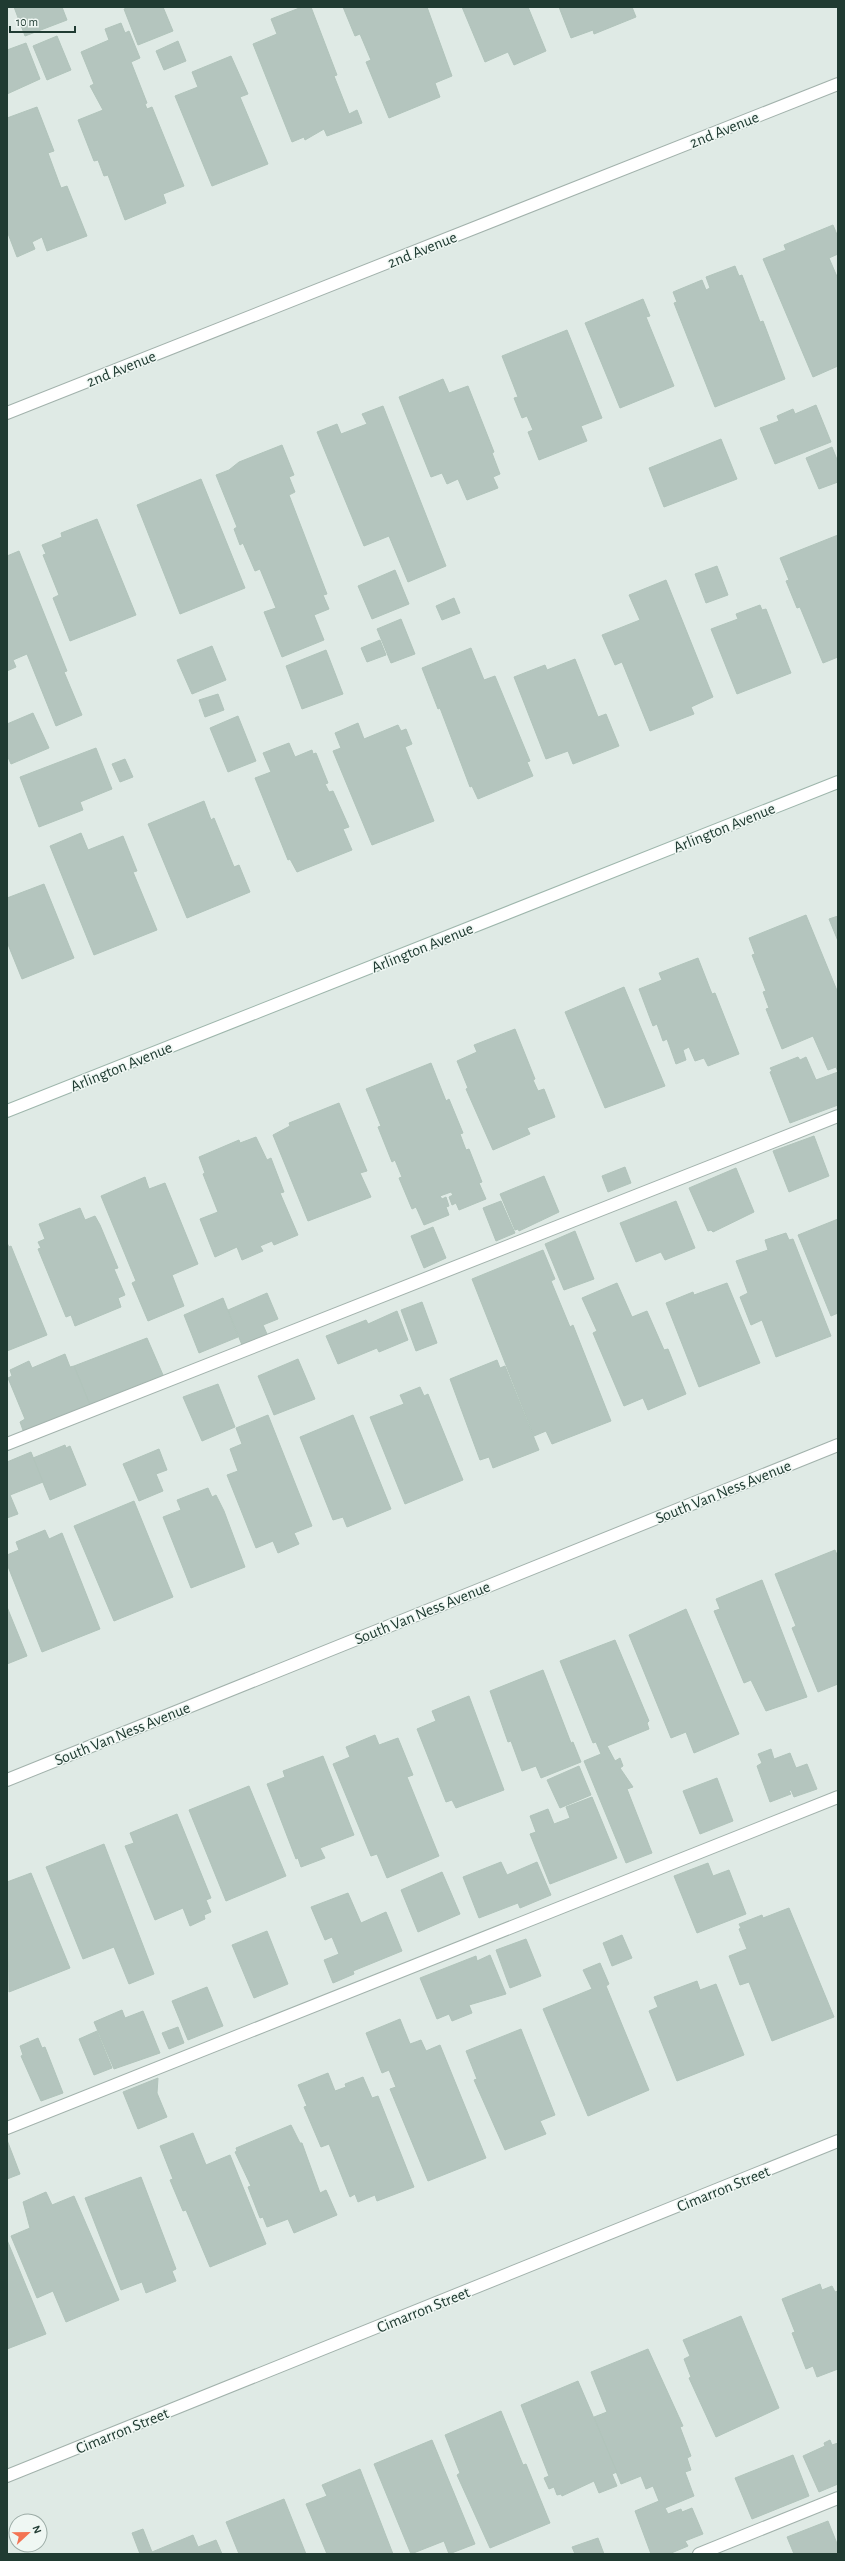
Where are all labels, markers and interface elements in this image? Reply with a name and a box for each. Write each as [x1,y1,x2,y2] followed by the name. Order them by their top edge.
[10,8,75,34] scale bar
[16,16,38,28] text: 10 m
[687,109,761,151] street label: 2nd Avenue
[385,229,459,271] street label: 2nd Avenue
[84,348,158,390] street label: 2nd Avenue
[671,800,778,856] street label: Arlington Avenue
[369,920,476,976] street label: Arlington Avenue
[68,1039,175,1095] street label: Arlington Avenue
[653,1457,793,1526] street label: South Van Ness Avenue
[352,1578,492,1647] street label: South Van Ness Avenue
[52,1699,192,1768] street label: South Van Ness Avenue
[675,2163,772,2215] street label: Cimarron Street
[375,2284,472,2336] street label: Cimarron Street
[74,2405,171,2457] street label: Cimarron Street
[8,2513,48,2553] north arrow
[30,2524,43,2535] text: N

